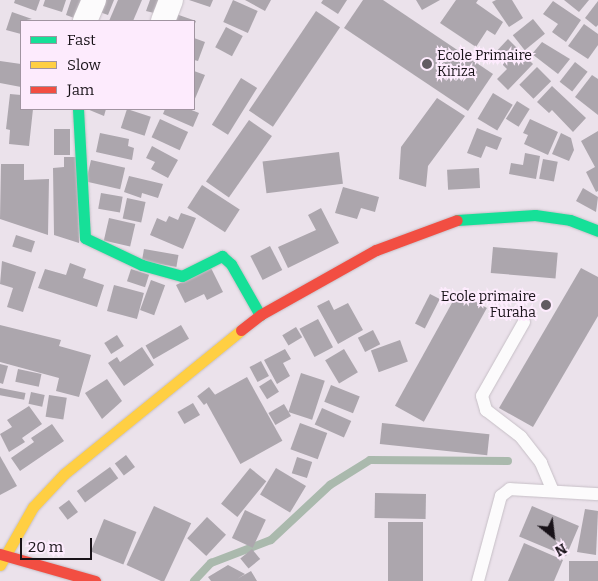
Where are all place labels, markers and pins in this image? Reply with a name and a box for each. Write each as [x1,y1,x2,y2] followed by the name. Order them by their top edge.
[437,48,532,80] place label: Ecole Primaire Kiriza
[421,58,433,70] marker: Ecole Primaire Kiriza
[441,289,536,322] place label: Ecole primaire Furaha
[540,299,552,311] marker: Ecole primaire Furaha

